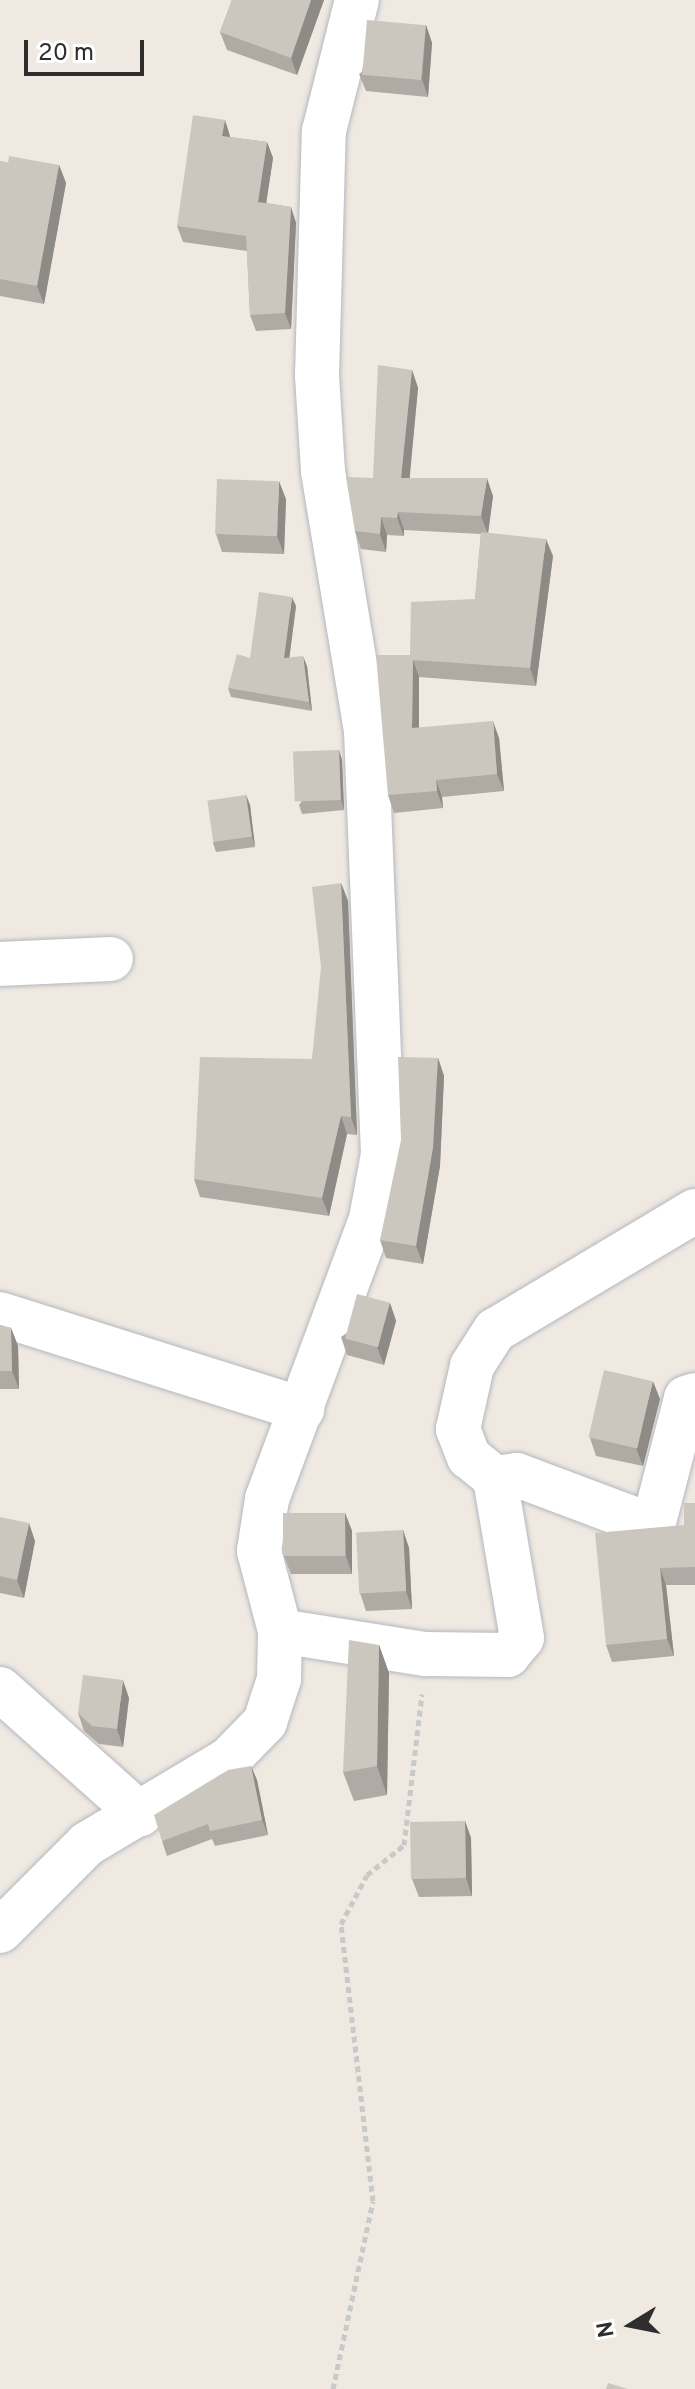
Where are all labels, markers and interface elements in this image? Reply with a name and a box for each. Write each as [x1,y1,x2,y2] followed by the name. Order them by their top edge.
[28,24,148,74] scale bar
[38,39,94,69] text: 20 m
[591,2285,671,2365] north arrow
[592,2319,622,2339] text: N

